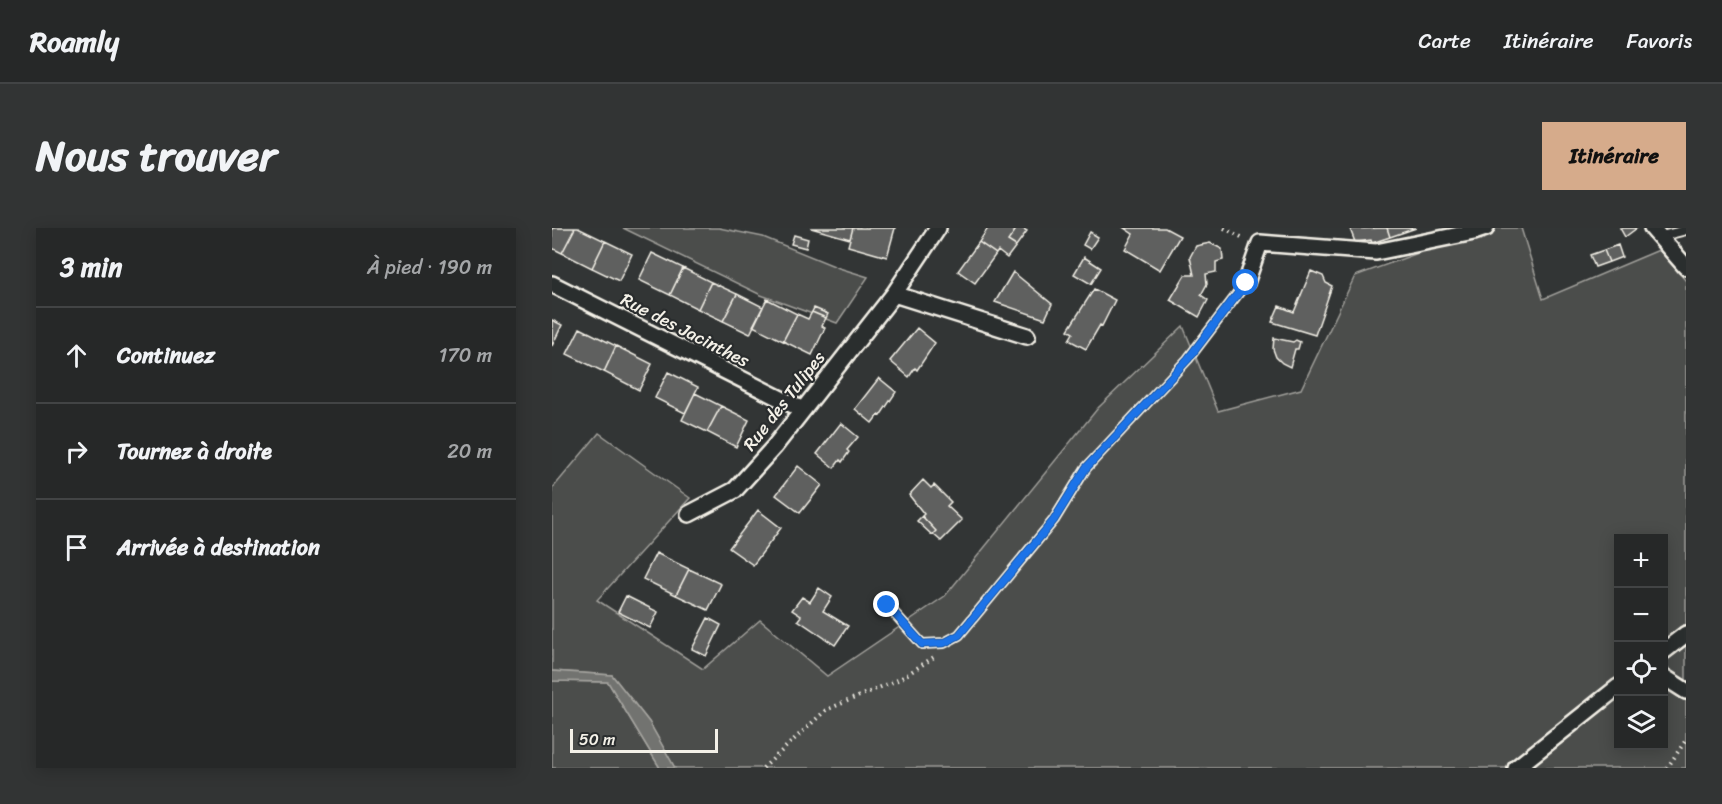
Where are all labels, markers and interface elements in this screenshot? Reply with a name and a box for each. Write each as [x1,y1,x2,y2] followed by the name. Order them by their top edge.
[30,17,119,66] text: Roamly
[1419,22,1471,60] text: Carte
[1504,22,1594,60] text: Itinéraire
[1627,22,1692,60] text: Favoris
[36,119,276,193] text: Nous trouver
[1542,122,1686,190] button: Itinéraire
[60,244,122,290] text: 3 min
[367,250,492,285] text: À pied · 190 m
[1232,269,1258,295] route start
[615,284,756,377] street label: Rue des Jacinthes
[117,336,215,375] text: Continuez
[439,338,492,373] text: 170 m
[60,339,93,372] icon: ahead
[734,343,834,458] street label: Rue des Tulipes
[117,432,272,471] text: Tournez à droite
[447,434,492,469] text: 20 m
[60,435,93,468] icon: right
[117,528,320,567] text: Arrivée à destination
[60,531,93,564] icon: arrive
[1614,534,1668,750] map controls
[1614,534,1668,588] button: +
[1614,588,1668,642] button: −
[873,591,899,617] route end
[1614,642,1668,696] button: locate
[1614,696,1668,750] button: layers
[579,725,615,754] text: 50 m
[570,726,718,754] scale bar

